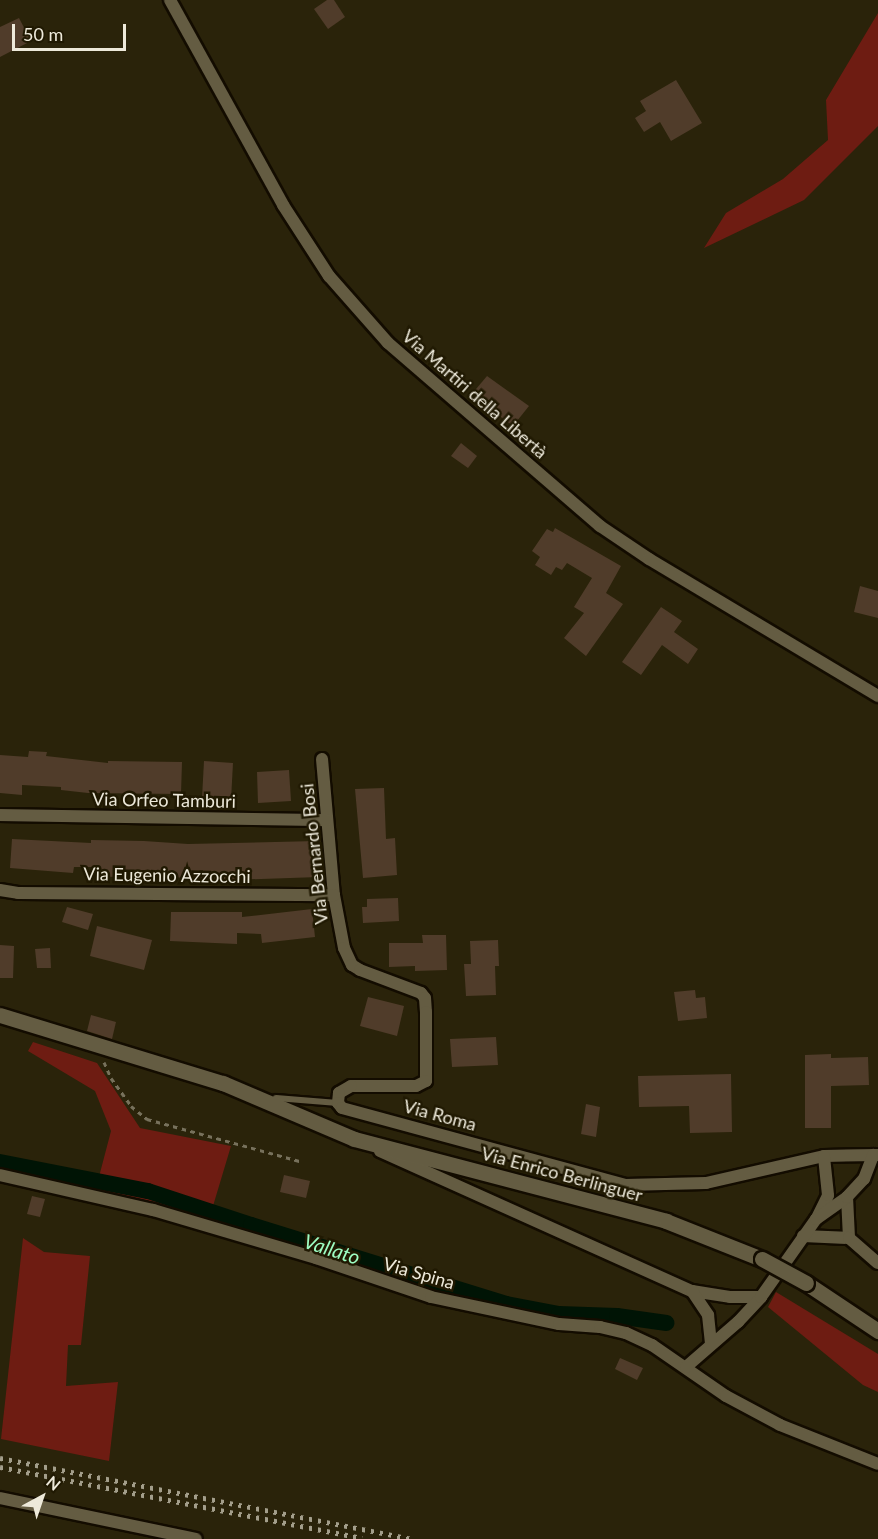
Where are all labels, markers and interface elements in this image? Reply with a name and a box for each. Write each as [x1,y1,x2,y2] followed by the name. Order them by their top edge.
[15,12,129,50] scale bar
[23,23,63,45] text: 50 m
[398,325,552,463] street label: Via Martiri della Libertà
[296,782,332,926] street label: Via Bernardo Bosi
[92,788,236,812] street label: Via Orfeo Tamburi
[83,863,251,887] street label: Via Eugenio Azzocchi
[401,1095,479,1135] street label: Via Roma
[479,1142,645,1206] street label: Via Enrico Berlinguer
[301,1229,363,1269] water label: Vallato
[381,1253,457,1293] street label: Via Spina
[12,1467,72,1527] north arrow
[43,1472,65,1494] text: N

